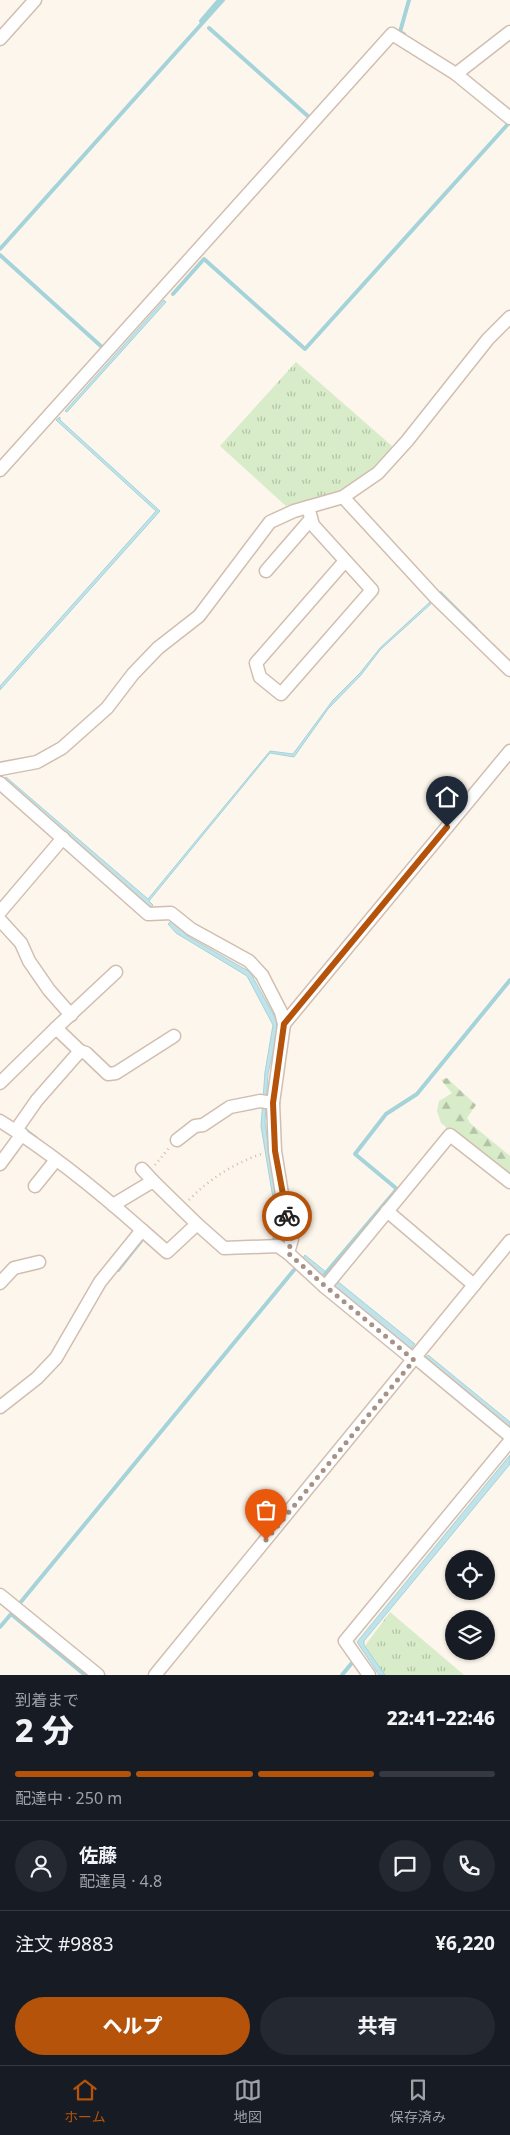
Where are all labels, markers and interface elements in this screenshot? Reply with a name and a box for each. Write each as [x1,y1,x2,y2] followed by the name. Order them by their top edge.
[426,776,468,827] pin
[433,783,461,811] icon: home
[262,1191,312,1241] courier
[273,1202,301,1230] icon: bike
[245,1489,287,1540] pin
[252,1496,280,1524] icon: bag
[445,1550,495,1660] map controls
[445,1550,495,1600] button: locate
[445,1610,495,1660] button: layers
[15,1689,79,1711] text: 到着まで
[387,1705,495,1731] text: 22:41–22:46
[15,1708,74,1751] text: 2 分
[15,1787,122,1809] text: 配達中 · 250 m
[15,1840,67,1892] button: person
[379,1840,431,1892] button: chat
[443,1840,495,1892] button: phone
[79,1842,117,1868] text: 佐藤
[79,1870,162,1892] text: 配達員 · 4.8
[435,1930,495,1956] text: ¥6,220
[15,1931,114,1957] text: 注文 #9883
[15,1997,250,2055] button: ヘルプ
[260,1997,495,2055] button: 共有
[64,2076,106,2126] tab: ホーム
[234,2076,262,2126] tab: 地図
[390,2076,446,2126] tab: 保存済み

